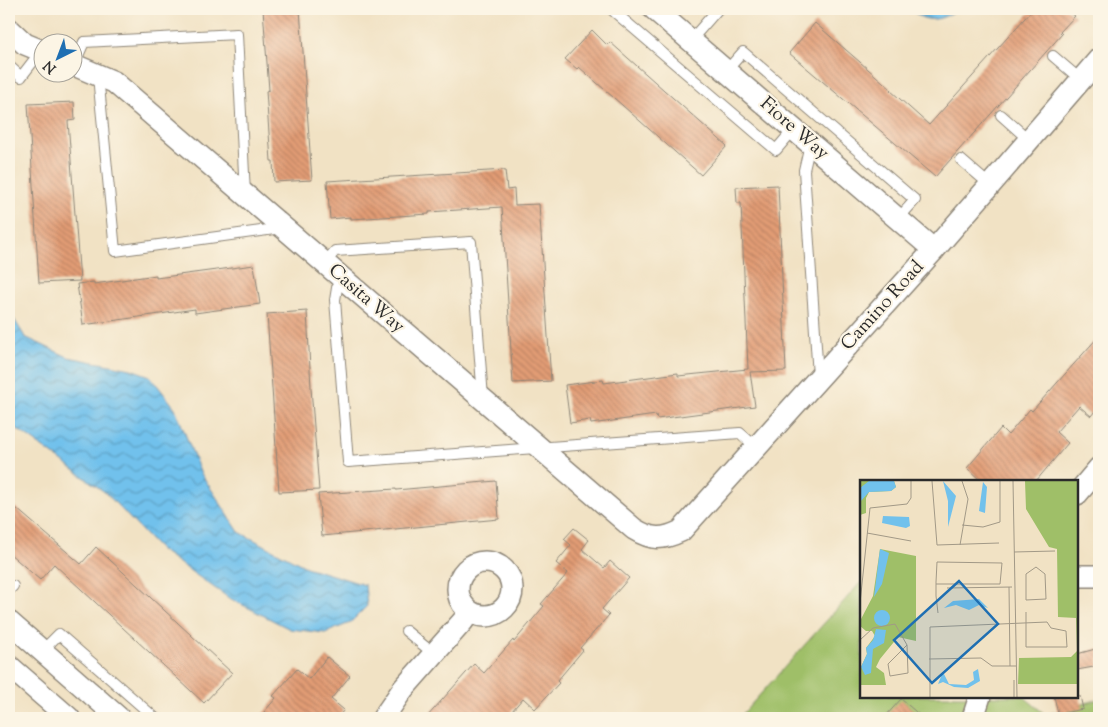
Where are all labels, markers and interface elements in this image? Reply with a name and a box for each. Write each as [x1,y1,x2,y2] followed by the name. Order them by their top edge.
[32,32,82,82] north arrow
[40,55,61,77] text: N
[753,91,835,167] street label: Fiore Way
[835,255,931,357] street label: Camino Road
[322,258,411,340] street label: Casita Way
[860,480,1078,697] inset map

